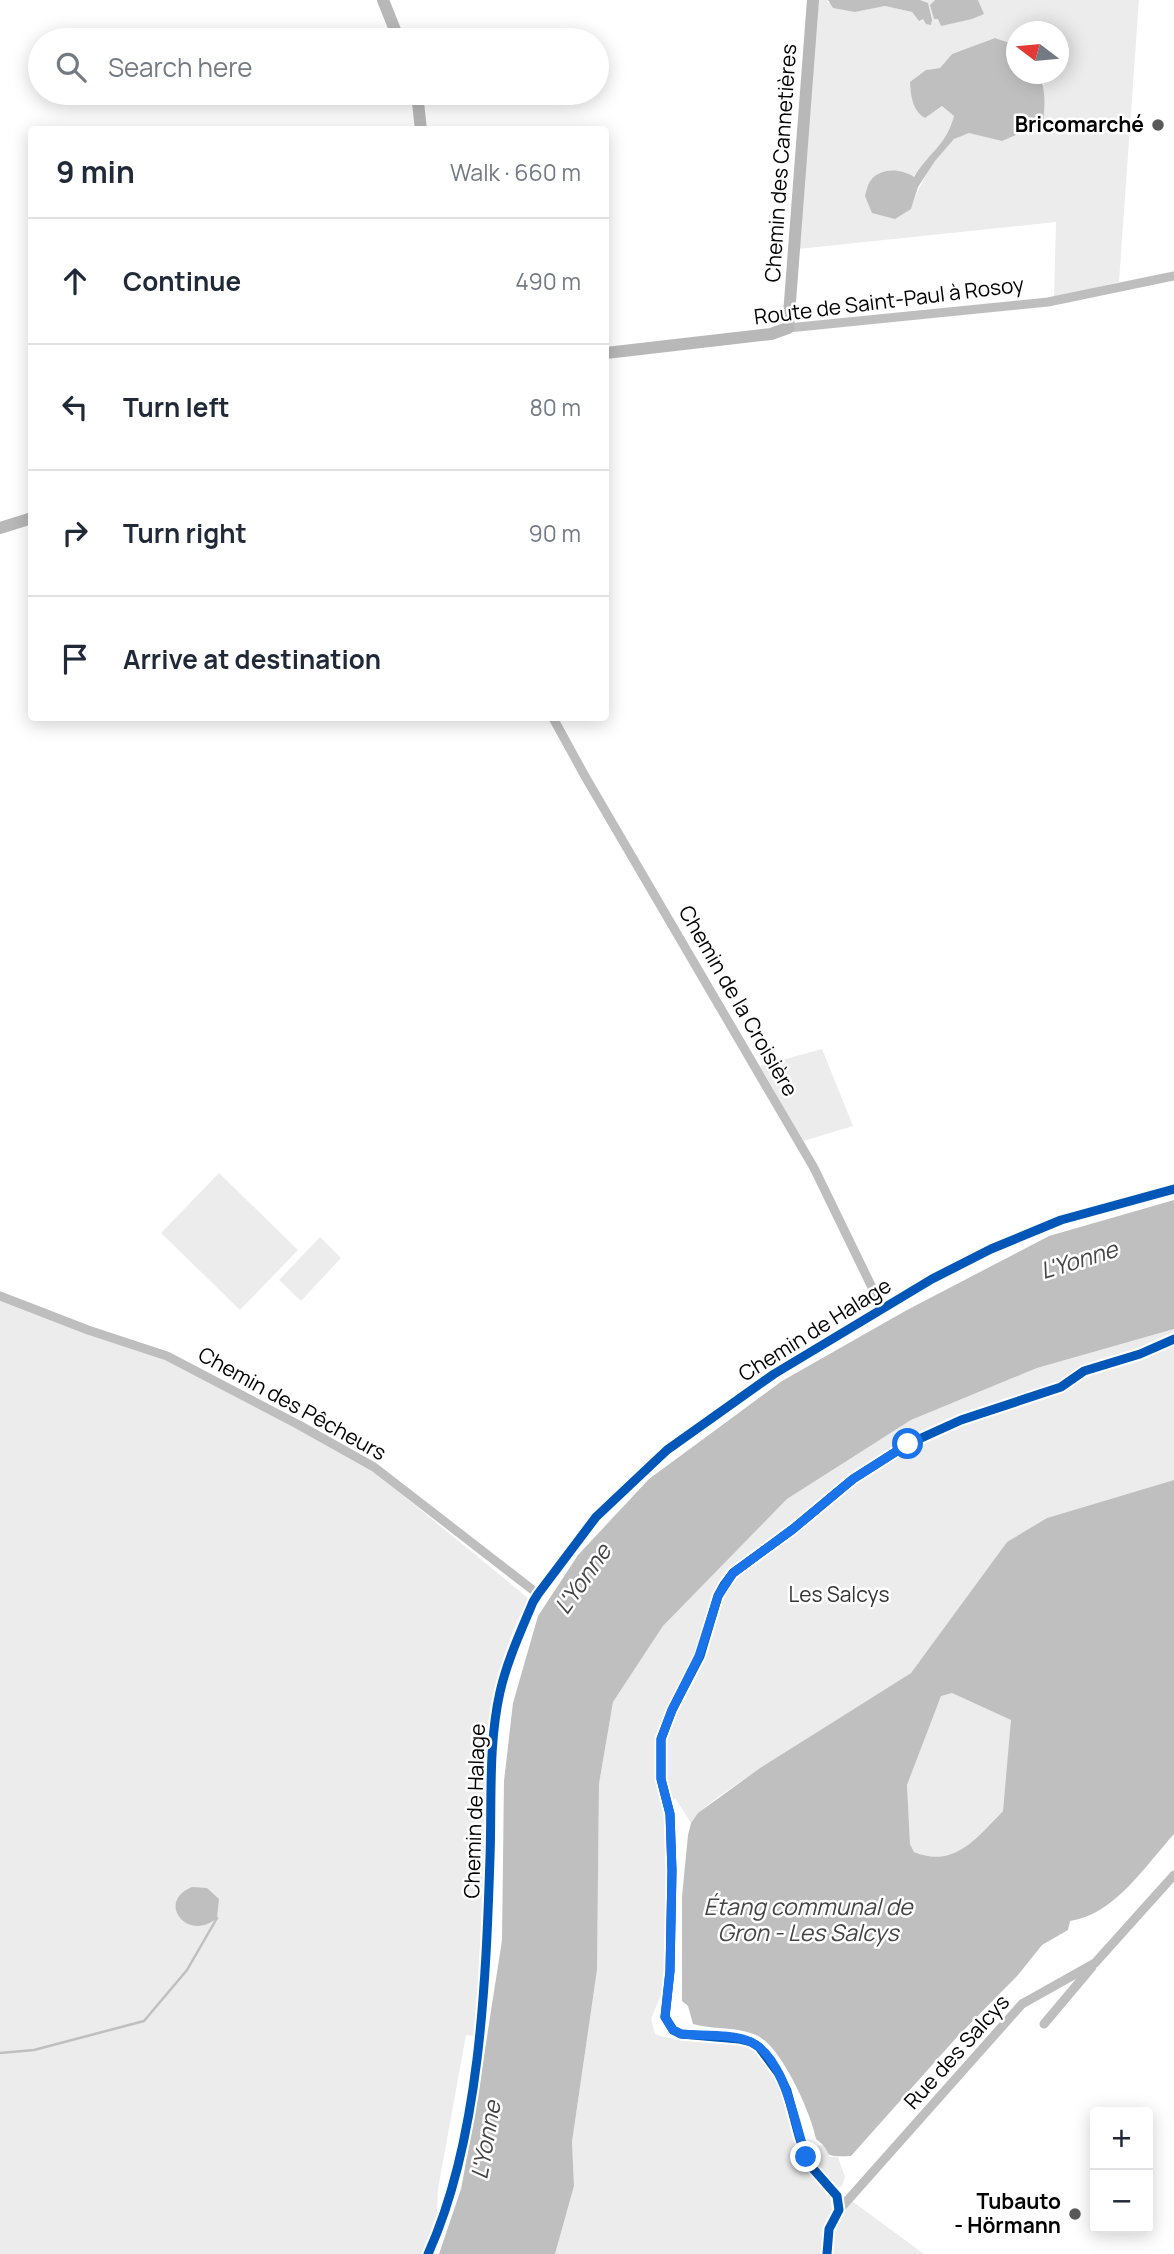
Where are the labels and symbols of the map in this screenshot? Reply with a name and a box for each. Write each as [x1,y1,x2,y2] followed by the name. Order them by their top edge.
[1006,21,1069,84] north arrow
[758,43,802,283] street label: Chemin des Cannetières
[1015,110,1144,138] place label: Bricomarché
[1150,117,1166,133] marker: Bricomarché
[752,270,1025,330] street label: Route de Saint-Paul à Rosoy
[673,900,805,1101] street label: Chemin de la Croisière
[1036,1232,1123,1286] water label: L'Yonne
[733,1271,896,1387] street label: Chemin de Halage
[194,1340,391,1466] street label: Chemin des Pêcheurs
[892,1428,923,1459] route start
[546,1536,619,1620] water label: L'Yonne
[788,1580,890,1608] park label: Les Salcys
[457,1723,491,1899] street label: Chemin de Halage
[703,1890,914,1948] water label: Étang communal de Gron - Les Salcys
[897,1988,1015,2115] street label: Rue des Salcys
[462,2097,508,2182] water label: L'Yonne
[790,2141,821,2172] route end
[954,2187,1061,2239] place label: Tubauto - Hörmann
[1067,2206,1083,2222] marker: Tubauto - Hörmann

